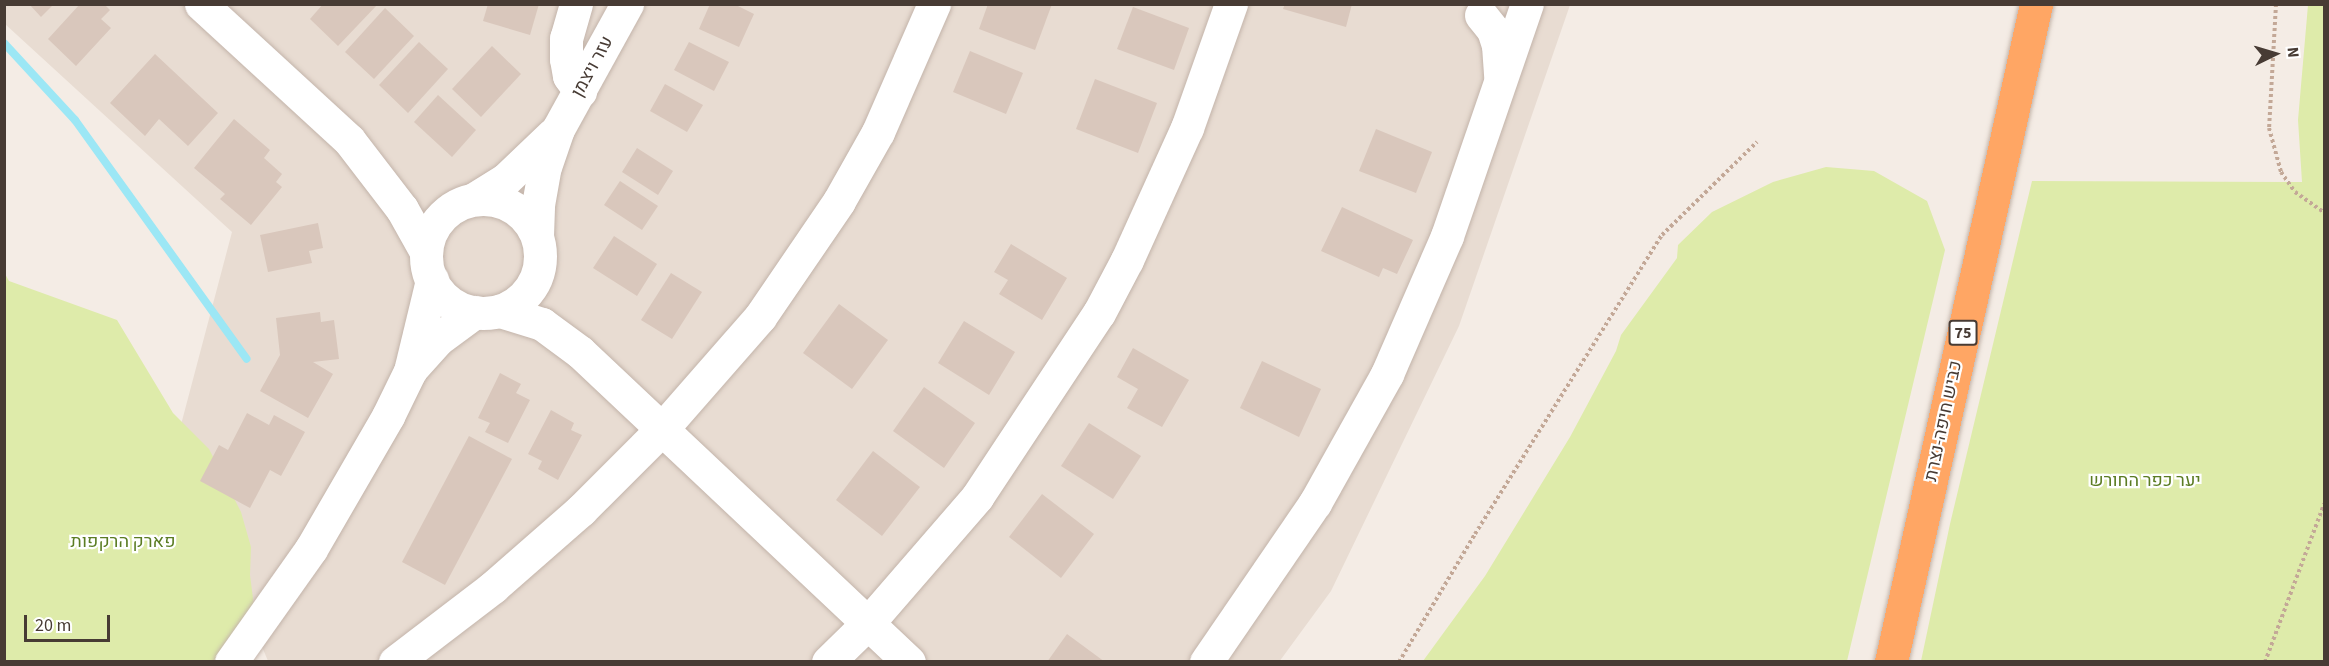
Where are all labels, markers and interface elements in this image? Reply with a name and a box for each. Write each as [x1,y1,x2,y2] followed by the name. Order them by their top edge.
[2245,24,2305,84] north arrow
[567,33,619,101] street label: עזר ויצמן
[2282,46,2304,59] text: N
[1948,320,1978,346] road number: 75
[1921,359,1967,483] street label: כביש חיפה-נצרת
[2089,470,2201,492] park label: יער כפר החורש
[71,531,175,553] park label: פארק הרקפות
[27,603,112,641] scale bar
[35,613,71,638] text: 20 m

